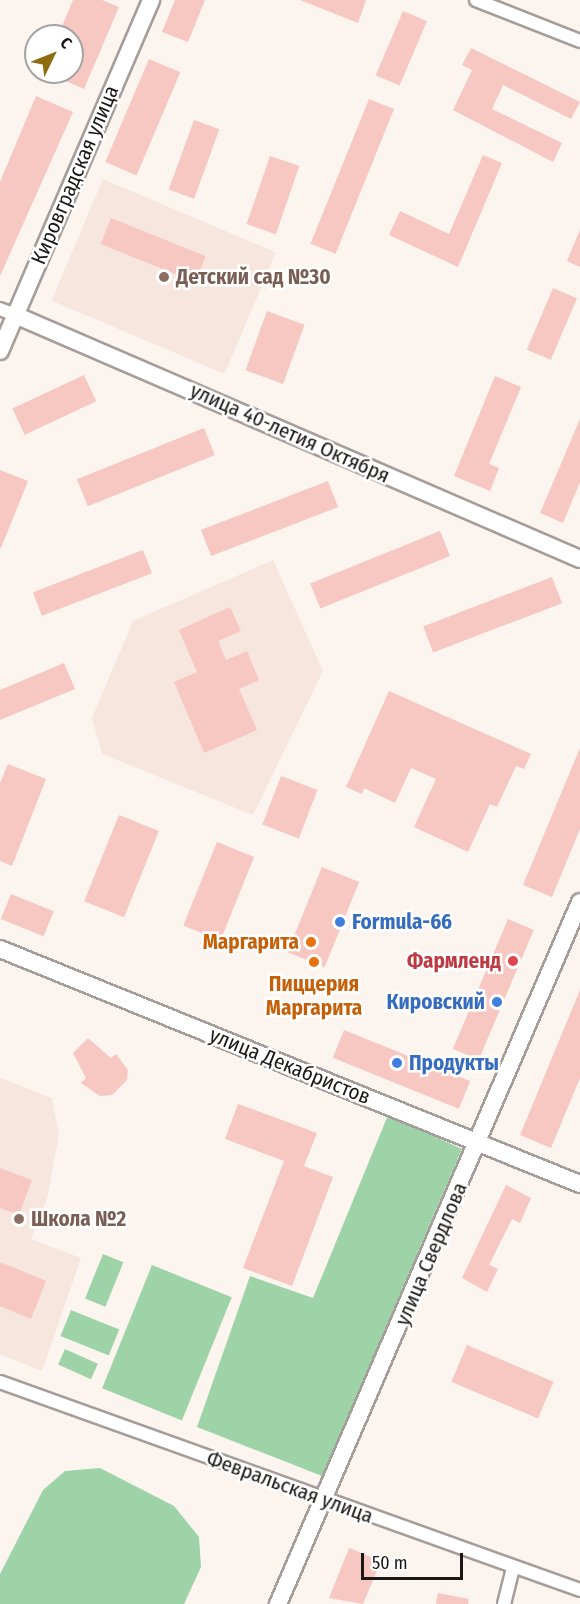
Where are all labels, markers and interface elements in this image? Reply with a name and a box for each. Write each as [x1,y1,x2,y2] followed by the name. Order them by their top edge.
[24,24,84,84] north arrow
[56,33,76,52] text: С
[26,82,124,268] street label: Кировградская улица
[176,264,331,290] place label: Детский сад №30
[157,270,171,284] marker: Детский сад №30
[186,378,394,488] street label: улица 40-летия Октября
[352,909,452,935] place label: Formula-66
[333,915,347,929] marker: Formula-66
[203,929,299,955] place label: Маргарита
[304,935,318,949] marker: Маргарита
[407,948,501,974] place label: Фармленд
[506,954,520,968] marker: Фармленд
[307,955,321,969] marker: Пиццерия Маргарита
[266,971,362,1021] place label: Пиццерия Маргарита
[387,989,485,1015] place label: Кировский
[490,995,504,1009] marker: Кировский
[206,1022,374,1110] street label: улица Декабристов
[409,1050,499,1076] place label: Продукты
[390,1056,404,1070] marker: Продукты
[390,1179,472,1329] street label: улица Свердлова
[31,1206,126,1232] place label: Школа №2
[12,1212,26,1226] marker: Школа №2
[203,1445,377,1529] street label: Февральская улица
[364,1541,466,1579] scale bar
[372,1552,408,1574] text: 50 m

